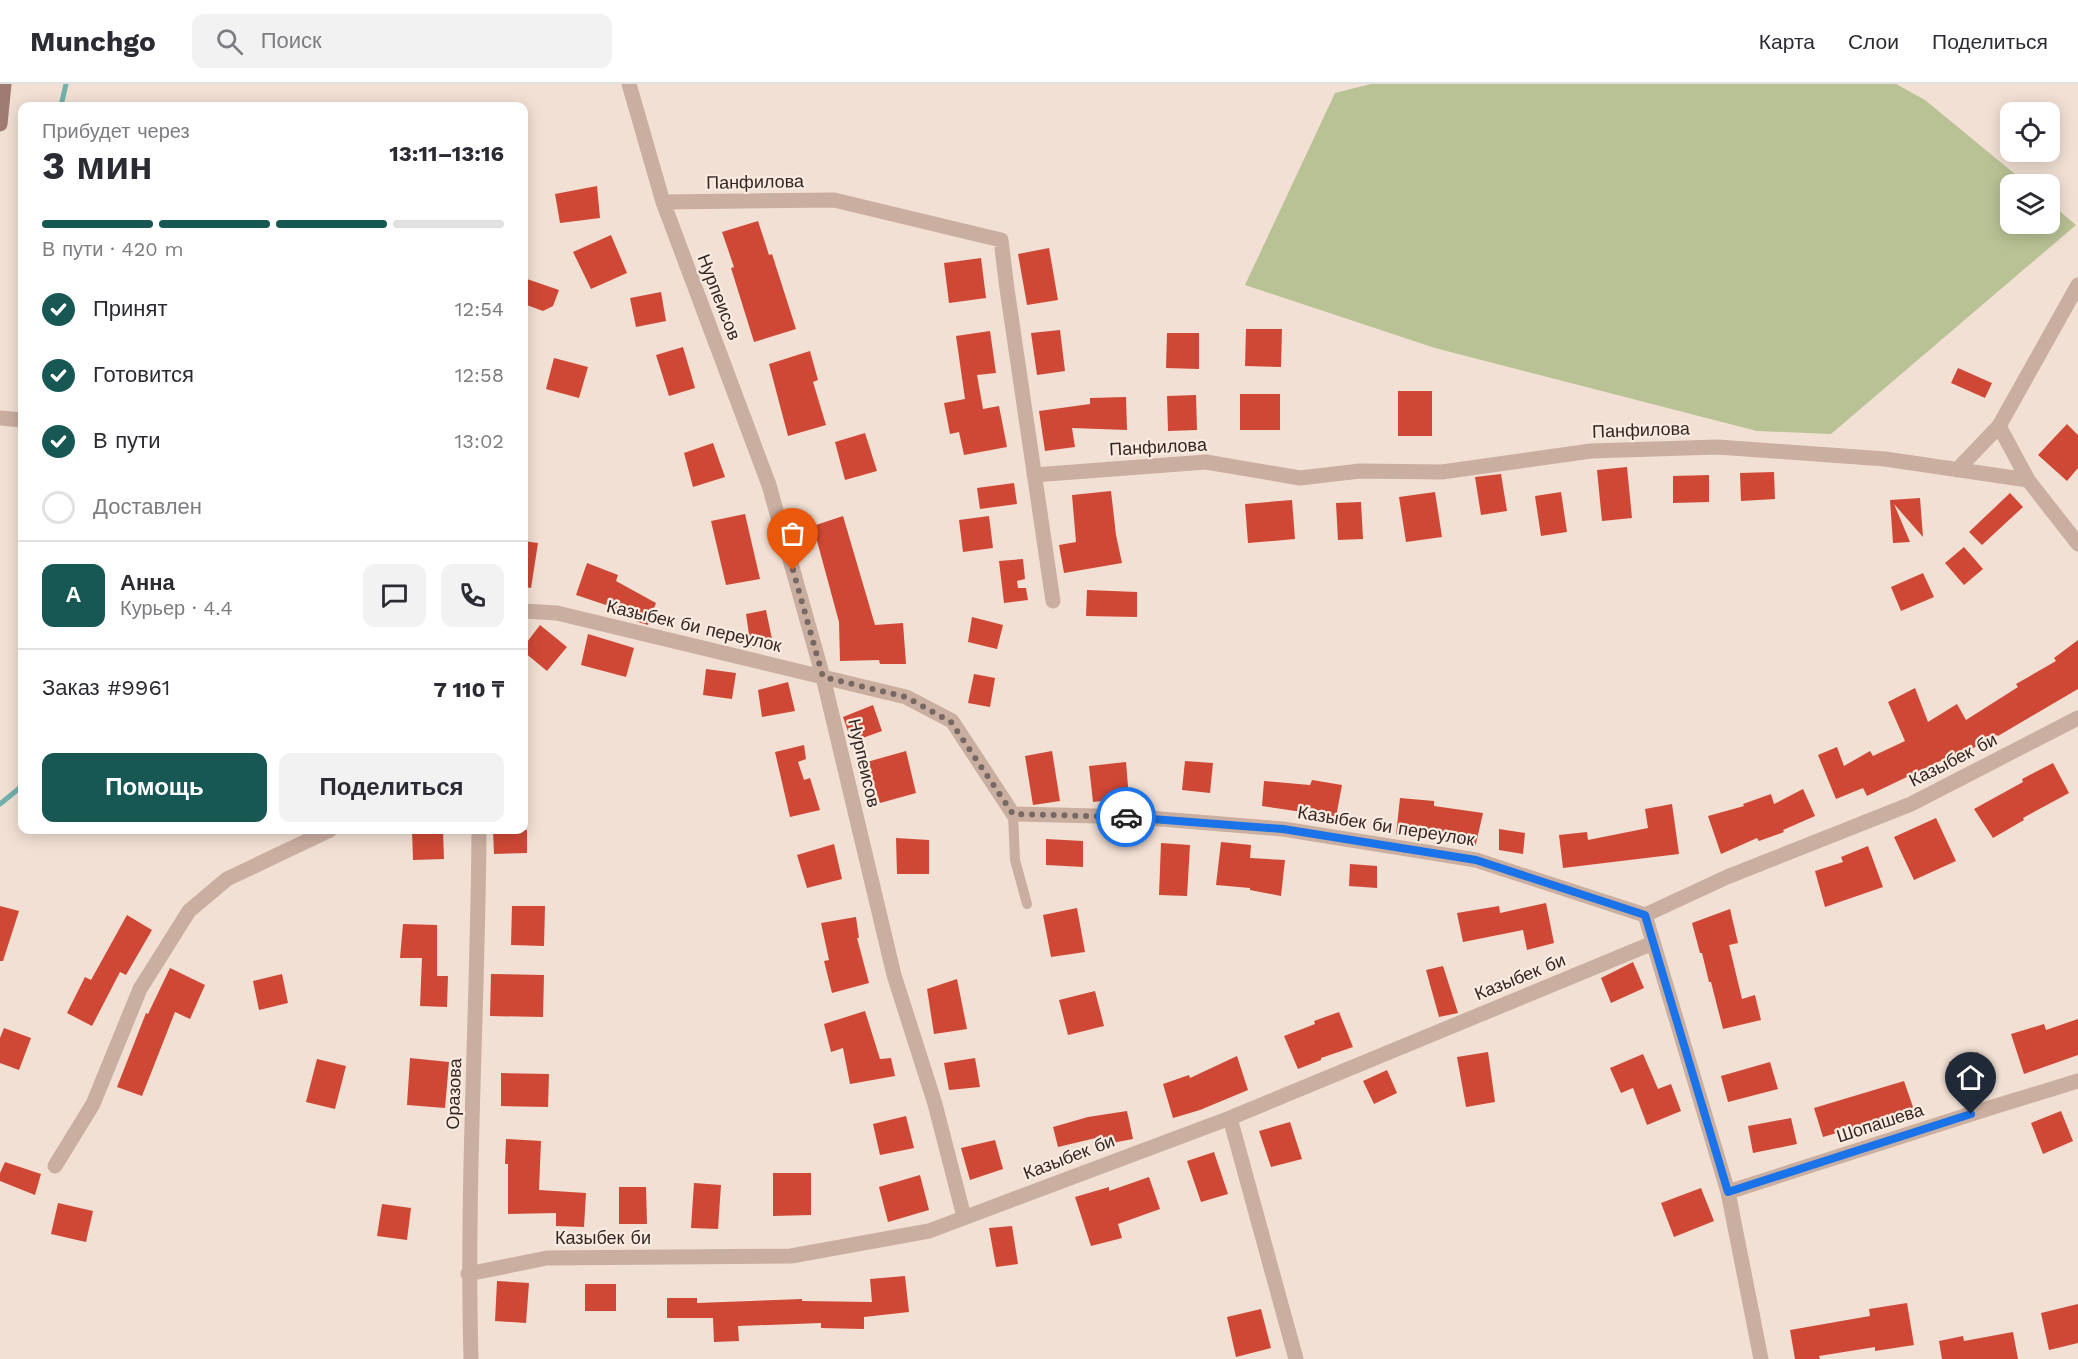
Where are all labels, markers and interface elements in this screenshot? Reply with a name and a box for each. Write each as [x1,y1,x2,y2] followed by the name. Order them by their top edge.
[192,14,612,68] search box
[30,25,156,58] text: Munchgo
[213,25,246,58] icon: search
[261,28,322,53] text: Поиск
[1759,29,1815,54] text: Карта
[1848,29,1899,54] text: Слои
[1932,29,2048,54] text: Поделиться
[2000,102,2060,234] map controls
[2000,102,2060,162] button: locate
[42,119,190,143] text: Прибудет через
[389,141,504,166] text: 13:11–13:16
[42,143,153,188] text: 3 мин
[706,170,805,193] street label: Панфилова
[2000,174,2060,234] button: layers
[42,237,184,261] text: В пути · 420 m
[693,251,745,343] street label: Нурпеисов
[42,293,75,326] icon: check
[93,296,167,321] text: Принят
[455,297,504,321] text: 12:54
[42,359,75,392] icon: check
[93,362,194,387] text: Готовится
[455,363,504,387] text: 12:58
[1592,417,1691,442] street label: Панфилова
[42,425,75,458] icon: check
[93,428,160,453] text: В пути
[455,429,504,453] text: 13:02
[1109,433,1208,460] street label: Панфилова
[93,494,202,519] text: Доставлен
[767,508,818,570] pin
[776,517,809,550] icon: bag
[363,564,426,627] button: chat
[441,564,504,627] button: phone
[120,570,175,595] text: Анна
[66,582,81,607] text: А
[605,595,784,656] street label: Казыбек би переулок
[120,596,233,620] text: Курьер · 4.4
[42,675,170,700] text: Заказ #9961
[434,677,504,702] text: 7 110 ₸
[844,716,885,809] street label: Нурпеисов
[1905,728,2000,791] street label: Казыбек би
[42,753,267,822] button: Помощь
[279,753,504,822] button: Поделиться
[1096,787,1156,847] courier
[1110,801,1143,834] icon: car
[1296,801,1476,850] street label: Казыбек би переулок
[1471,949,1568,1004] street label: Казыбек би
[1945,1052,1996,1114] pin
[442,1057,465,1130] street label: Оразова
[1954,1061,1987,1094] icon: home
[1834,1098,1927,1146] street label: Шопашева
[1020,1130,1117,1184] street label: Казыбек би
[555,1227,651,1248] street label: Казыбек би

